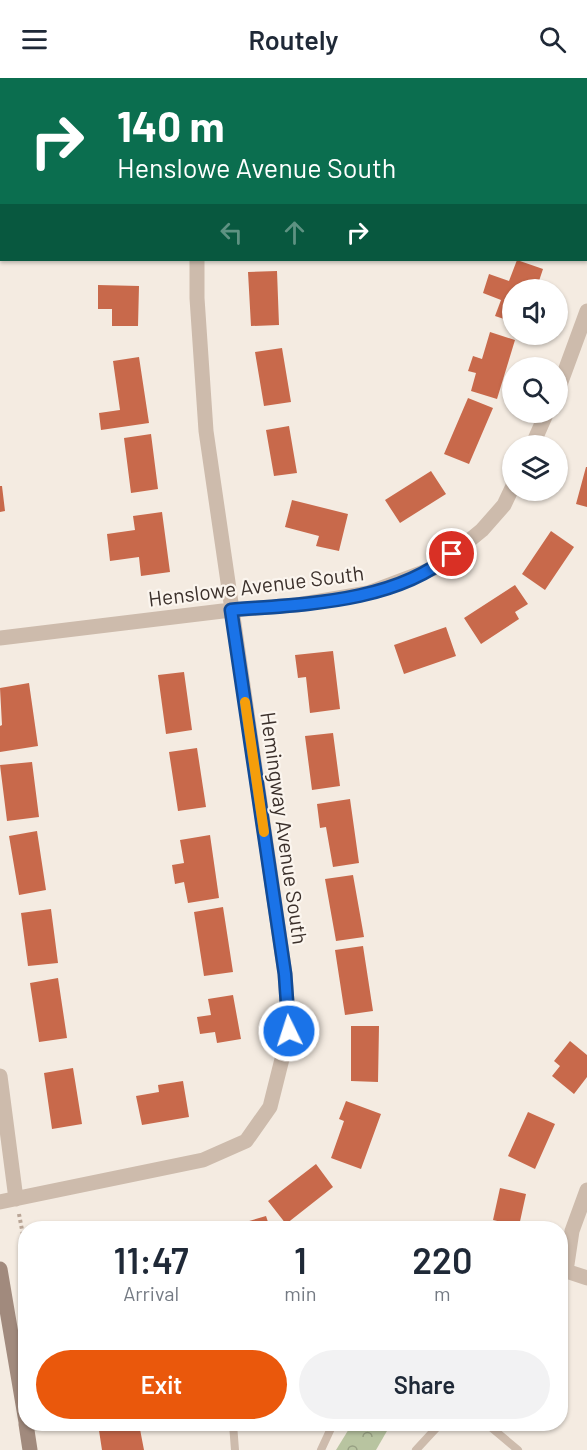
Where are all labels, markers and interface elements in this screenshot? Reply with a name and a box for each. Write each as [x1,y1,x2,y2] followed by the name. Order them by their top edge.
[18,23,51,56] icon: menu
[248,23,339,55] text: Routely
[536,23,569,56] icon: search
[117,100,225,150] text: 140 m
[18,102,96,180] icon: right
[117,151,396,183] text: Henslowe Avenue South
[215,216,248,249] icon: left
[278,216,311,249] icon: ahead
[341,216,374,249] icon: right
[502,279,568,501] map controls
[502,279,568,345] button: sound
[502,357,568,423] button: search
[502,435,568,501] button: layers
[426,528,477,579] pin
[435,537,468,570] icon: arrive
[147,559,365,611] street label: Henslowe Avenue South
[256,710,314,946] street label: Hemingway Avenue South
[257,999,321,1063] position arrow
[114,1238,189,1281] text: 11:47
[294,1238,307,1281] text: 1
[412,1238,472,1281] text: 220
[123,1281,179,1305] text: Arrival
[284,1281,317,1305] text: min
[434,1281,451,1305] text: m
[36,1350,287,1419] button: Exit
[299,1350,550,1419] button: Share

